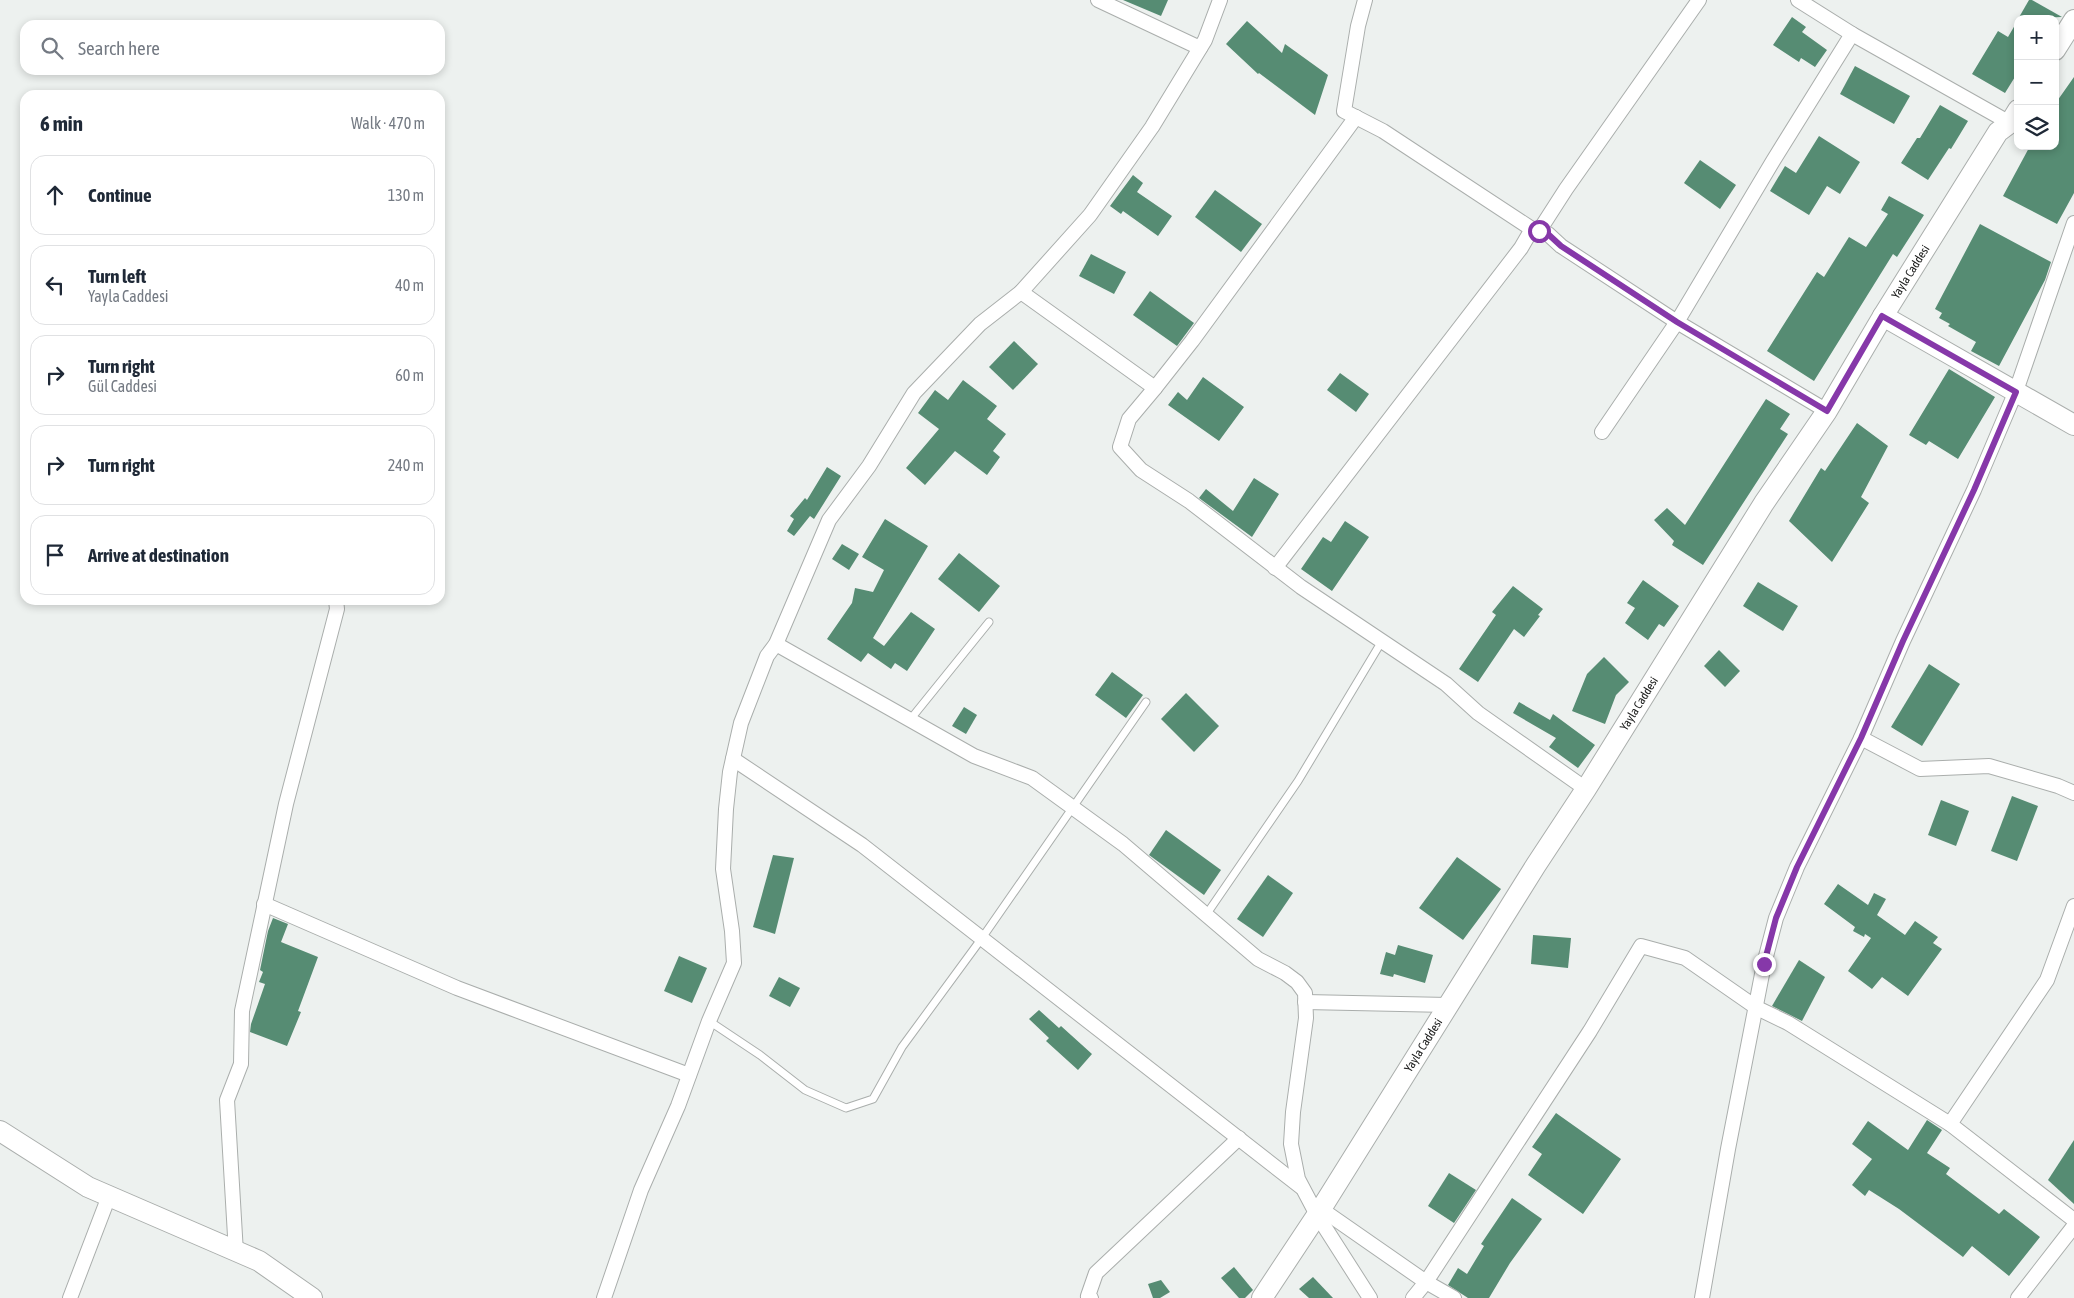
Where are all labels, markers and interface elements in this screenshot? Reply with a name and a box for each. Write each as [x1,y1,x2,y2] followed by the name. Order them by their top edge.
[2014,15,2059,150] map controls
[2014,15,2059,60] button: +
[20,20,445,75] search box
[38,34,66,62] icon: search
[78,37,160,59] text: Search here
[2014,60,2059,105] button: −
[2014,105,2059,150] button: layers
[40,111,83,135] text: 6 min
[351,114,425,132] text: Walk · 470 m
[41,181,69,209] icon: ahead
[88,184,152,206] text: Continue
[388,186,424,204] text: 130 m
[1528,220,1551,243] route start
[1889,243,1932,301] street label: Yayla Caddesi
[88,265,146,287] text: Turn left
[41,271,69,299] icon: left
[395,276,424,294] text: 40 m
[88,287,168,305] text: Yayla Caddesi
[88,355,155,377] text: Turn right
[41,361,69,389] icon: right
[395,366,424,384] text: 60 m
[88,377,157,395] text: Gül Caddesi
[41,451,69,479] icon: right
[88,454,155,476] text: Turn right
[388,456,424,474] text: 240 m
[41,541,69,569] icon: arrive
[88,544,229,566] text: Arrive at destination
[1617,674,1661,733] street label: Yayla Caddesi
[1753,953,1776,976] route end
[1401,1016,1445,1075] street label: Yayla Caddesi

